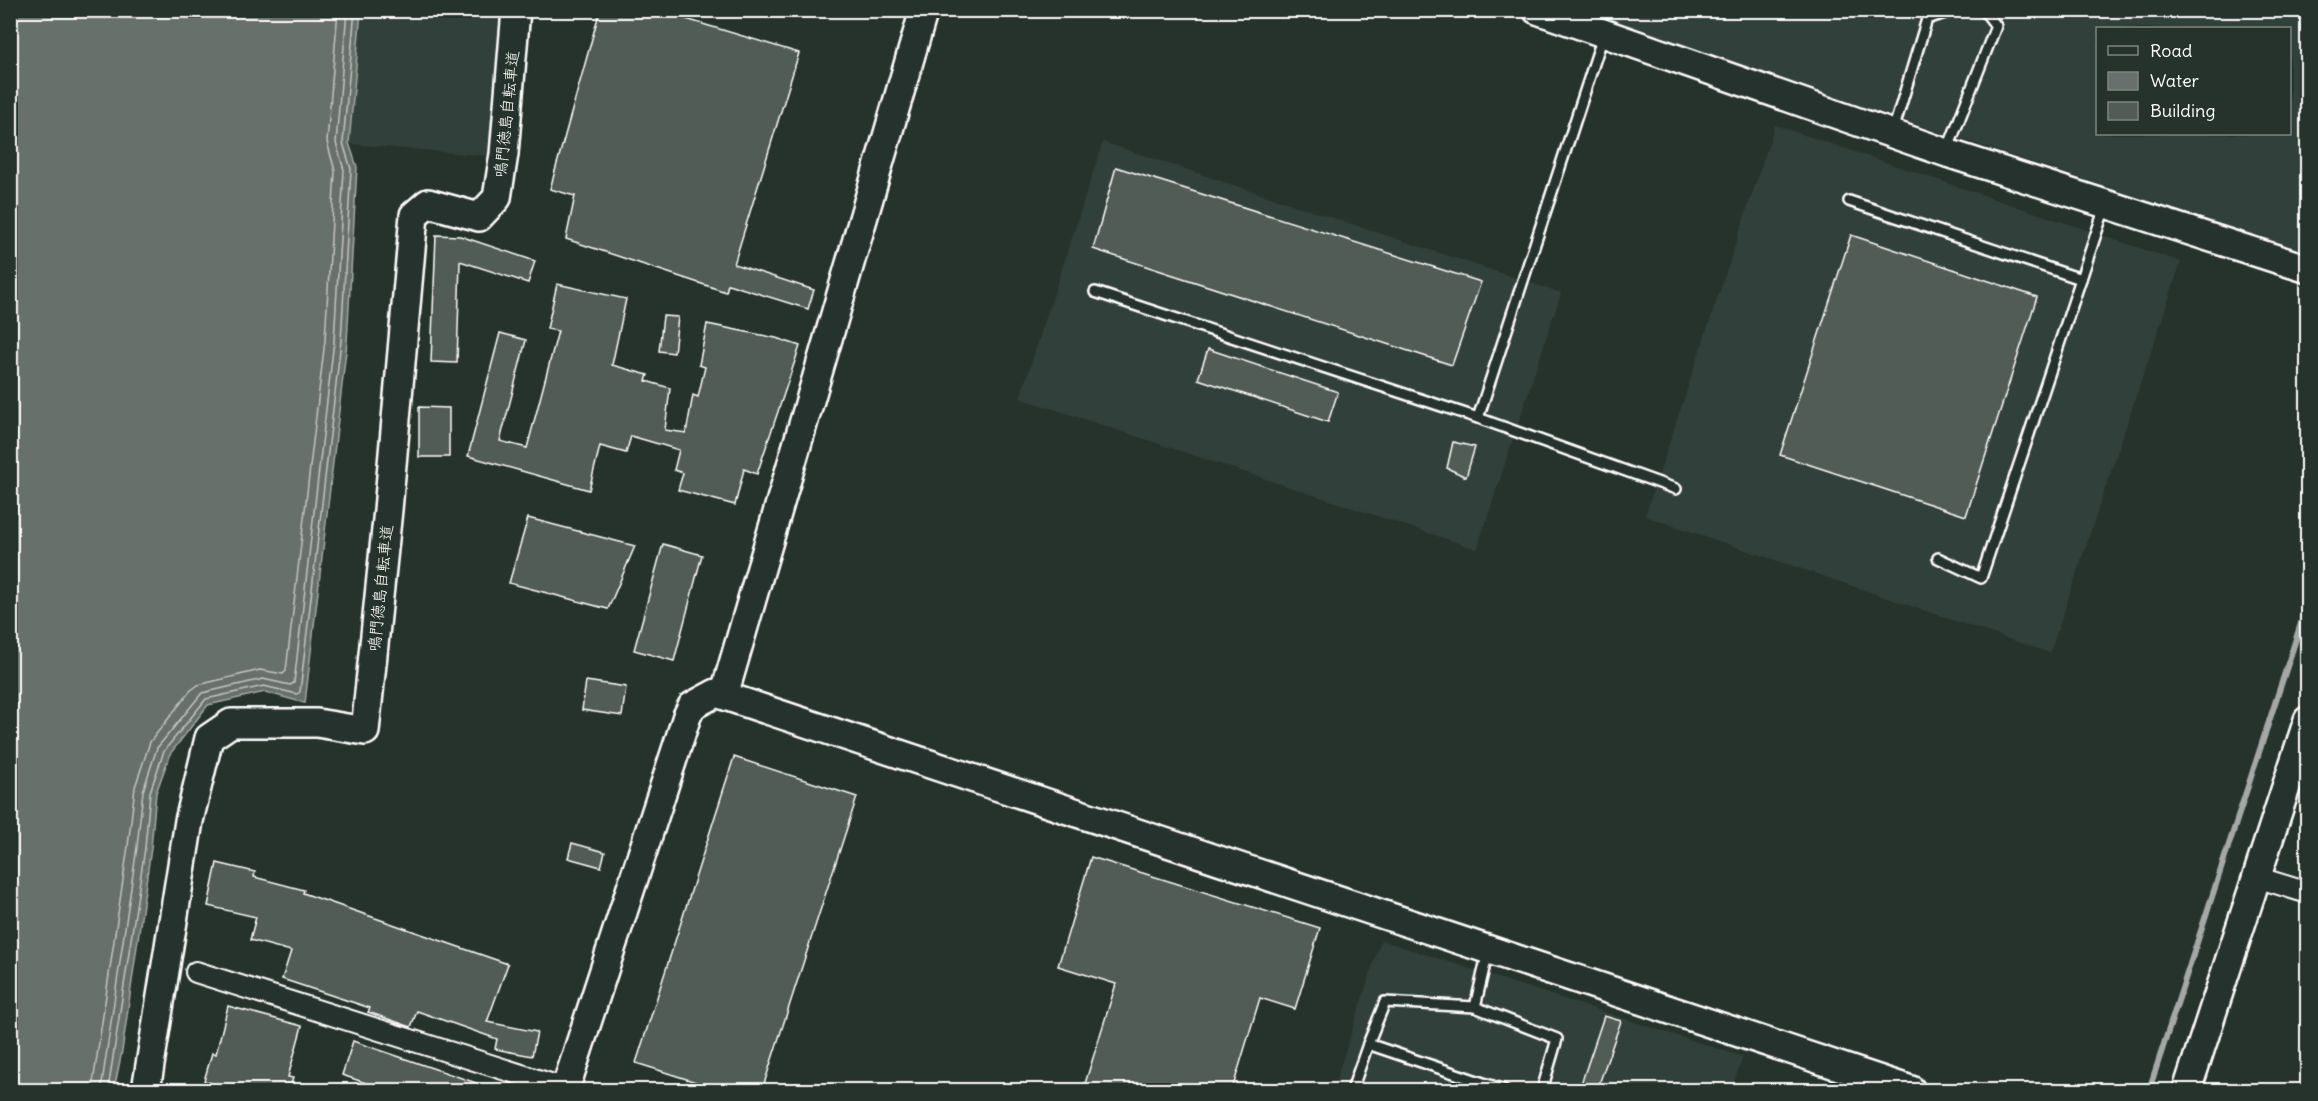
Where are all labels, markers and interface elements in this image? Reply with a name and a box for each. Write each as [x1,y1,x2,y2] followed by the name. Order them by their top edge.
[2096,27,2291,135] legend
[2150,39,2193,62] text: Road
[489,49,523,179] street label: 鳴門徳島自転車道
[2150,69,2200,92] text: Water
[2150,99,2215,122] text: Building
[363,523,397,653] street label: 鳴門徳島自転車道

